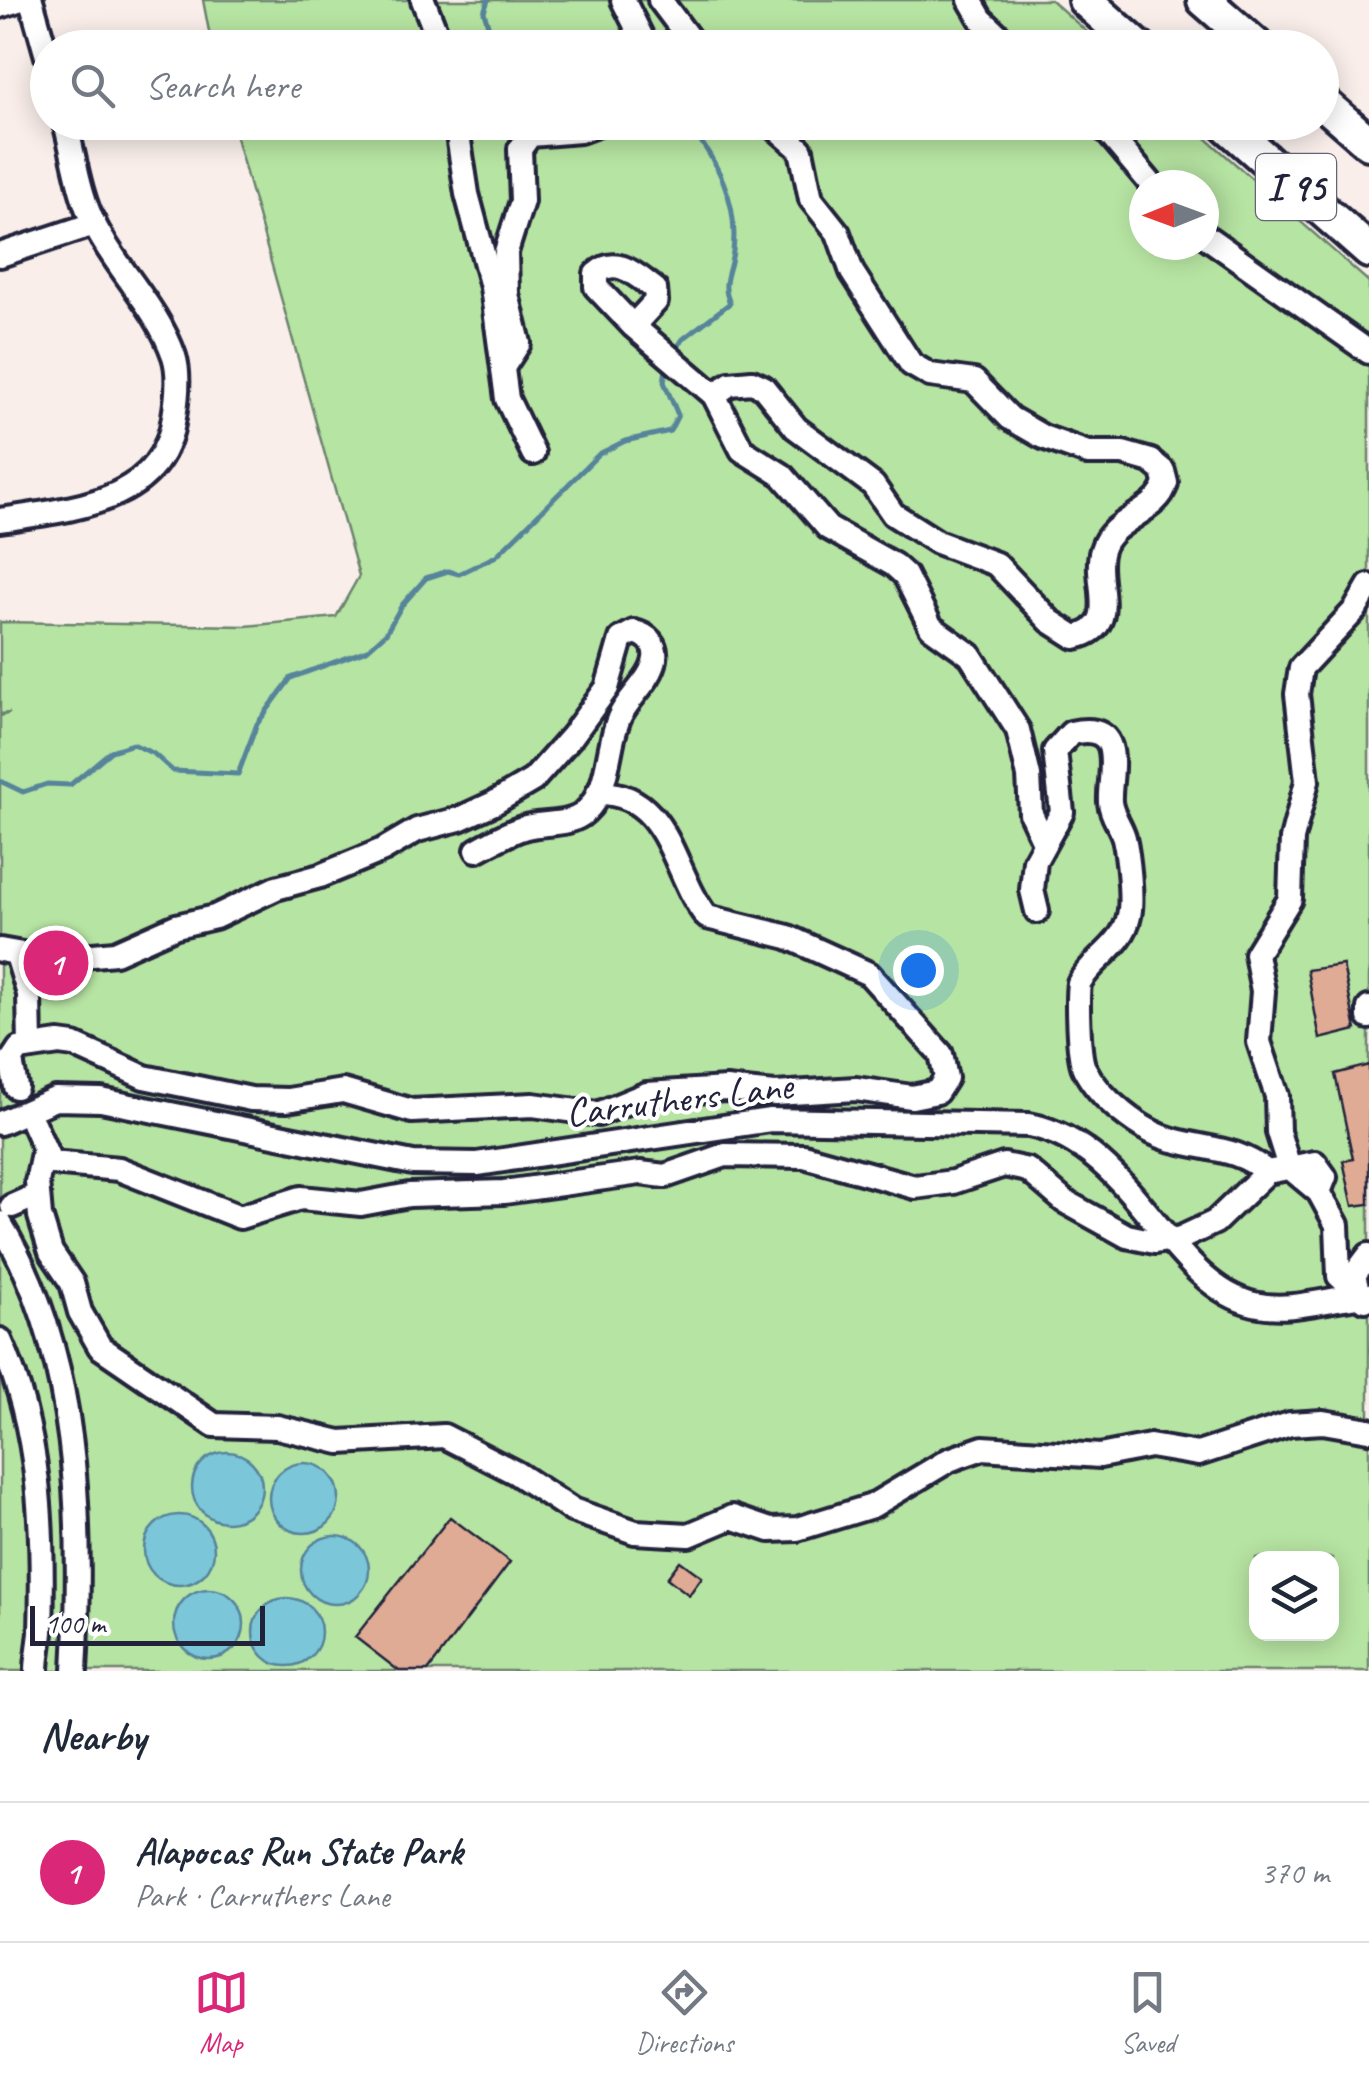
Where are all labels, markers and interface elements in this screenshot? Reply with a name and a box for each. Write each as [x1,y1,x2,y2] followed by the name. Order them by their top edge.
[30,30,1339,140] search box
[65,58,120,113] icon: search
[145,62,300,109] text: Search here
[1256,154,1336,220] road number: I 95
[1129,170,1219,260] north arrow
[23,926,88,1000] pin: 1
[893,945,944,996] your location
[563,1060,798,1138] street label: Carruthers Lane
[1249,1551,1339,1641] map controls
[1249,1551,1339,1641] button: layers
[30,1601,265,1646] scale bar
[45,1606,105,1641] text: 100 m
[40,1710,146,1763] text: Nearby
[135,1828,463,1875] text: Alapocas Run State Park
[65,1852,80,1893] text: 1
[1260,1852,1329,1893] text: 370 m
[135,1875,390,1916] text: Park · Carruthers Lane
[194,1965,249,2060] tab: Map
[636,1965,733,2060] tab: Directions
[1120,1965,1175,2060] tab: Saved

